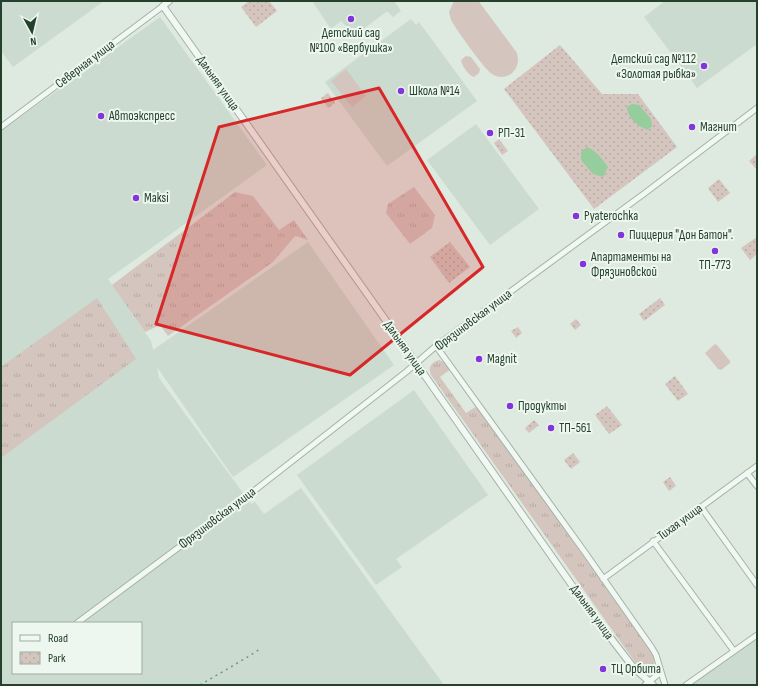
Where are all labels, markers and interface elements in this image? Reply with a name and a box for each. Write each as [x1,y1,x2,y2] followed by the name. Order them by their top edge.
[12,12,52,52] north arrow
[346,14,356,24] marker: Детский сад №100 «Вербушка»
[309,25,393,56] place label: Детский сад №100 «Вербушка»
[29,35,37,48] text: N
[52,36,118,92] street label: Северная улица
[611,51,696,82] place label: Детский сад №112 «Золотая рыбка»
[193,52,243,114] street label: Дальняя улица
[699,61,709,71] marker: Детский сад №112 «Золотая рыбка»
[409,83,460,99] place label: Школа №14
[396,86,406,96] marker: Школа №14
[108,108,175,124] place label: Автоэкспресс
[96,111,106,121] marker: Автоэкспресс
[700,119,737,135] place label: Магнит
[687,122,697,132] marker: Магнит
[498,125,525,141] place label: РП-31
[485,128,495,138] marker: РП-31
[144,190,169,206] place label: Maksi
[131,193,141,203] marker: Maksi
[584,208,638,224] place label: Pyaterochka
[571,211,581,221] marker: Pyaterochka
[629,227,733,243] place label: Пиццерия "Дон Батон".
[616,230,626,240] marker: Пиццерия "Дон Батон".
[710,246,720,256] marker: ТП-773
[590,249,671,280] place label: Апартаменты на Фрязиновской
[699,257,731,273] place label: ТП-773
[578,259,588,269] marker: Апартаменты на Фрязиновской
[431,286,515,354] street label: Фрязиновская улица
[380,317,430,379] street label: Дальняя улица
[487,351,517,367] place label: Magnit
[474,354,484,364] marker: Magnit
[518,398,566,414] place label: Продукты
[505,401,515,411] marker: Продукты
[559,420,592,436] place label: ТП-561
[546,423,556,433] marker: ТП-561
[175,484,259,552] street label: Фрязиновская улица
[654,500,706,544] street label: Тихая улица
[567,581,617,643] street label: Дальняя улица
[12,622,142,674] legend
[48,631,68,646] text: Road
[48,651,66,666] text: Park
[611,661,661,677] place label: ТЦ Орбита
[598,664,608,674] marker: ТЦ Орбита

